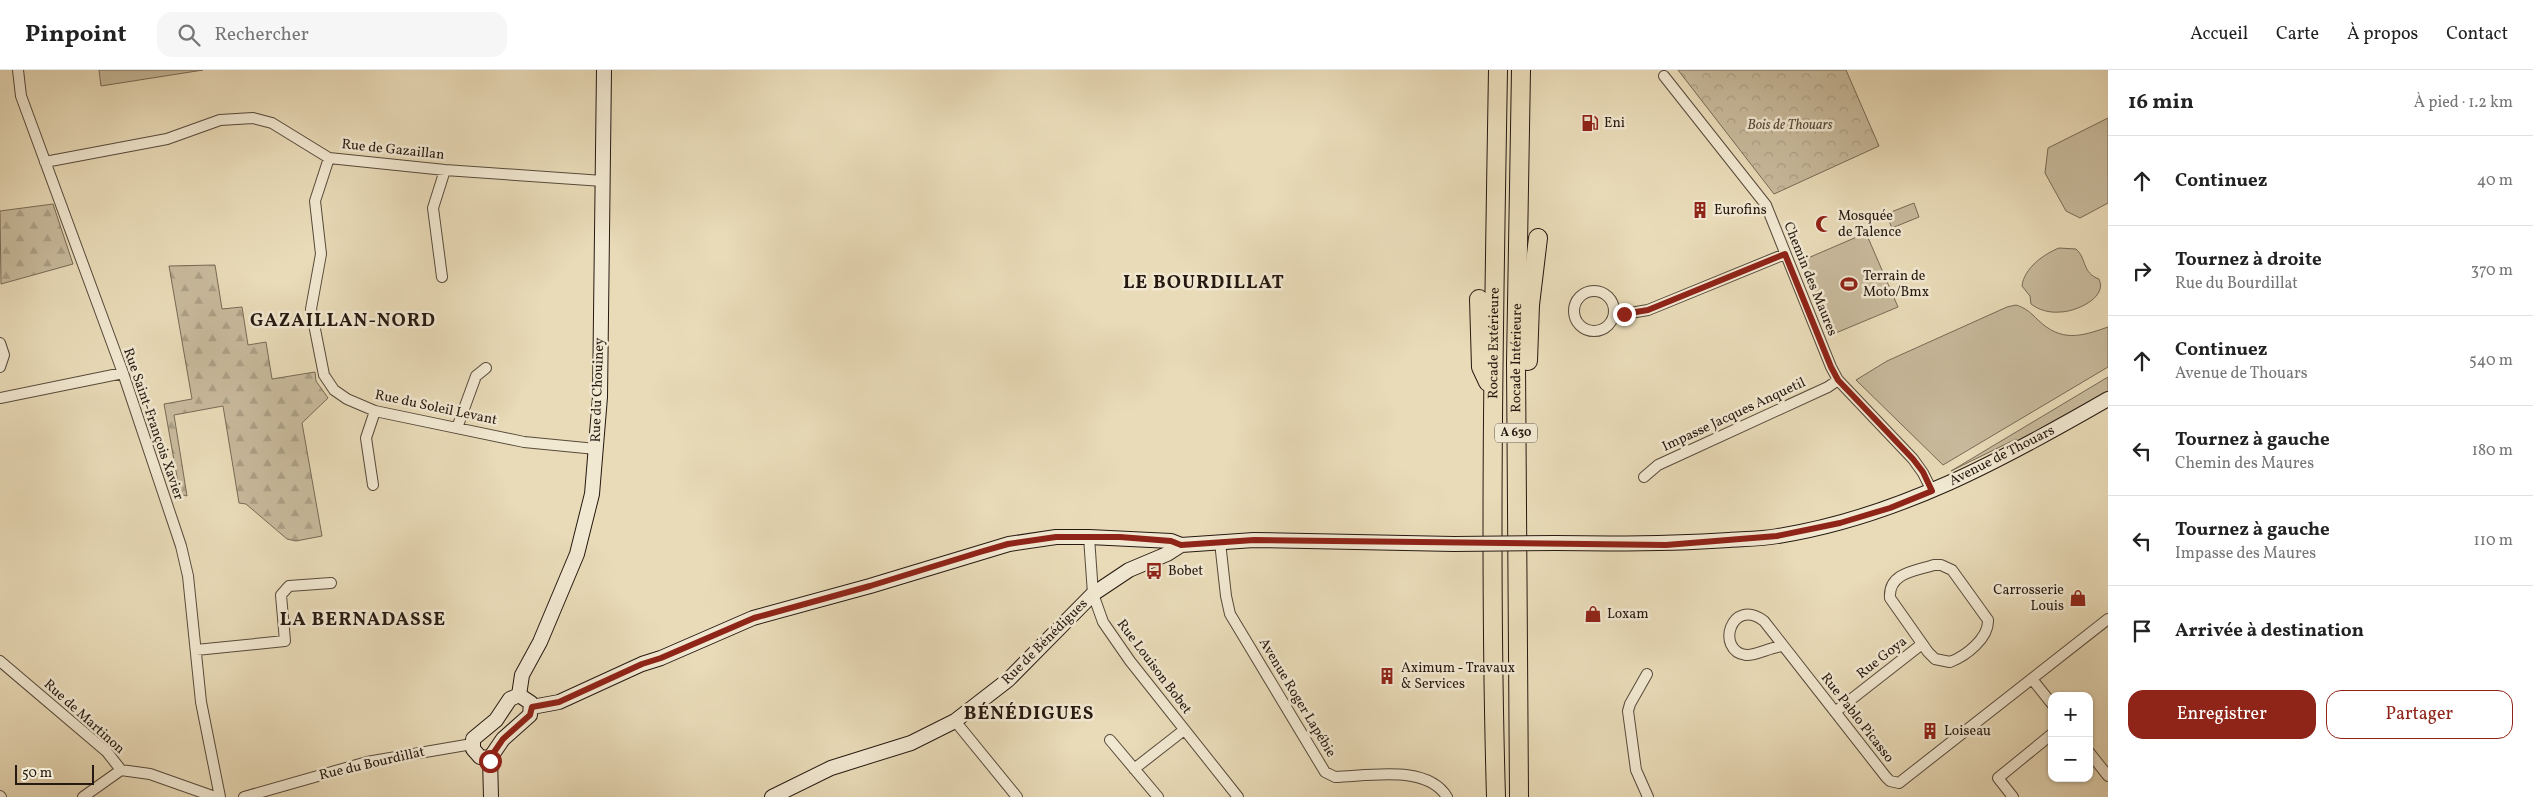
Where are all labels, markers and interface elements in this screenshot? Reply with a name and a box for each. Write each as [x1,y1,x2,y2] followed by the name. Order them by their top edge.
[157,12,507,57] search box
[25,18,127,52] text: Pinpoint
[175,21,203,49] icon: search
[215,22,309,48] text: Rechercher
[2190,22,2248,47] text: Accueil
[2276,22,2319,47] text: Carte
[2347,22,2418,47] text: À propos
[2446,22,2508,47] text: Contact
[2128,88,2194,117] text: 16 min
[2414,92,2513,114] text: À pied · 1.2 km
[1580,113,1600,133] fuel station icon: Eni
[1604,114,1625,133] place label: Eni
[1747,116,1833,135] park label: Bois de Thouars
[341,135,445,165] street label: Rue de Gazaillan
[2128,167,2156,195] icon: ahead
[2175,168,2267,194] text: Continuez
[2477,170,2513,192] text: 40 m
[1690,200,1710,220] building icon: Eurofins
[1714,201,1767,220] place label: Eurofins
[1838,207,1902,242] place label: Mosquée de Talence
[1814,214,1834,234] mosque icon: Mosquée de Talence
[1778,219,1842,339] street label: Chemin des Maures
[2175,247,2322,273] text: Tournez à droite
[2128,257,2156,285] icon: right
[2471,260,2513,282] text: 370 m
[1863,267,1929,302] place label: Terrain de Moto/Bmx
[1123,270,1285,296] district label: LE BOURDILLAT
[2175,273,2298,295] text: Rue du Bourdillat
[1839,274,1859,294] sports icon: Terrain de Moto/Bmx
[1484,287,1504,399] street label: Rocade Extérieure
[1506,303,1527,413] street label: Rocade Intérieure
[1613,303,1636,326] route end
[250,308,436,334] district label: GAZAILLAN-NORD
[587,337,609,443] street label: Rue du Chouiney
[2175,337,2267,363] text: Continuez
[118,345,188,503] street label: Rue Saint-François Xavier
[2128,347,2156,375] icon: ahead
[2469,350,2513,372] text: 540 m
[2175,363,2308,385] text: Avenue de Thouars
[1659,373,1809,457] street label: Impasse Jacques Anquetil
[373,386,499,430] street label: Rue du Soleil Levant
[1946,421,2058,491] street label: Avenue de Thouars
[1495,423,1537,442] road number: A 630
[2175,427,2330,453] text: Tournez à gauche
[2128,437,2156,465] icon: left
[2472,440,2513,462] text: 180 m
[2175,453,2314,475] text: Chemin des Maures
[2175,517,2330,543] text: Tournez à gauche
[2128,527,2156,555] icon: left
[2474,530,2513,552] text: 110 m
[2175,543,2316,565] text: Impasse des Maures
[1144,561,1164,581] bus stop icon: Bobet
[1168,562,1203,581] place label: Bobet
[1993,581,2064,616] place label: Carrosserie Louis
[2068,588,2088,608] shop icon: Carrosserie Louis
[998,595,1092,689] street label: Rue de Bénédigues
[1583,604,1603,624] shop icon: Loxam
[1607,605,1649,624] place label: Loxam
[280,607,446,633] district label: LA BERNADASSE
[1112,616,1196,718] street label: Rue Louison Bobet
[2128,617,2156,645] icon: arrive
[2175,618,2364,644] text: Arrivée à destination
[1853,632,1911,684] street label: Rue Goya
[1254,635,1340,761] street label: Avenue Roger Lapébie
[1401,659,1515,694] place label: Aximum - Travaux & Services
[1377,666,1397,686] building icon: Aximum - Travaux & Services
[1816,669,1898,767] street label: Rue Pablo Picasso
[39,675,129,759] street label: Rue de Martinon
[2128,690,2316,739] button: Enregistrer
[2326,690,2513,739] button: Partager
[2048,692,2093,782] map controls
[2048,692,2093,737] button: +
[964,701,1094,727] district label: BÉNÉDIGUES
[1920,721,1940,741] building icon: Loiseau
[1944,722,1991,741] place label: Loiseau
[2048,737,2093,782] button: −
[317,743,427,785] street label: Rue du Bourdillat
[479,750,502,773] route start
[15,762,94,785] scale bar
[22,764,52,783] text: 50 m

